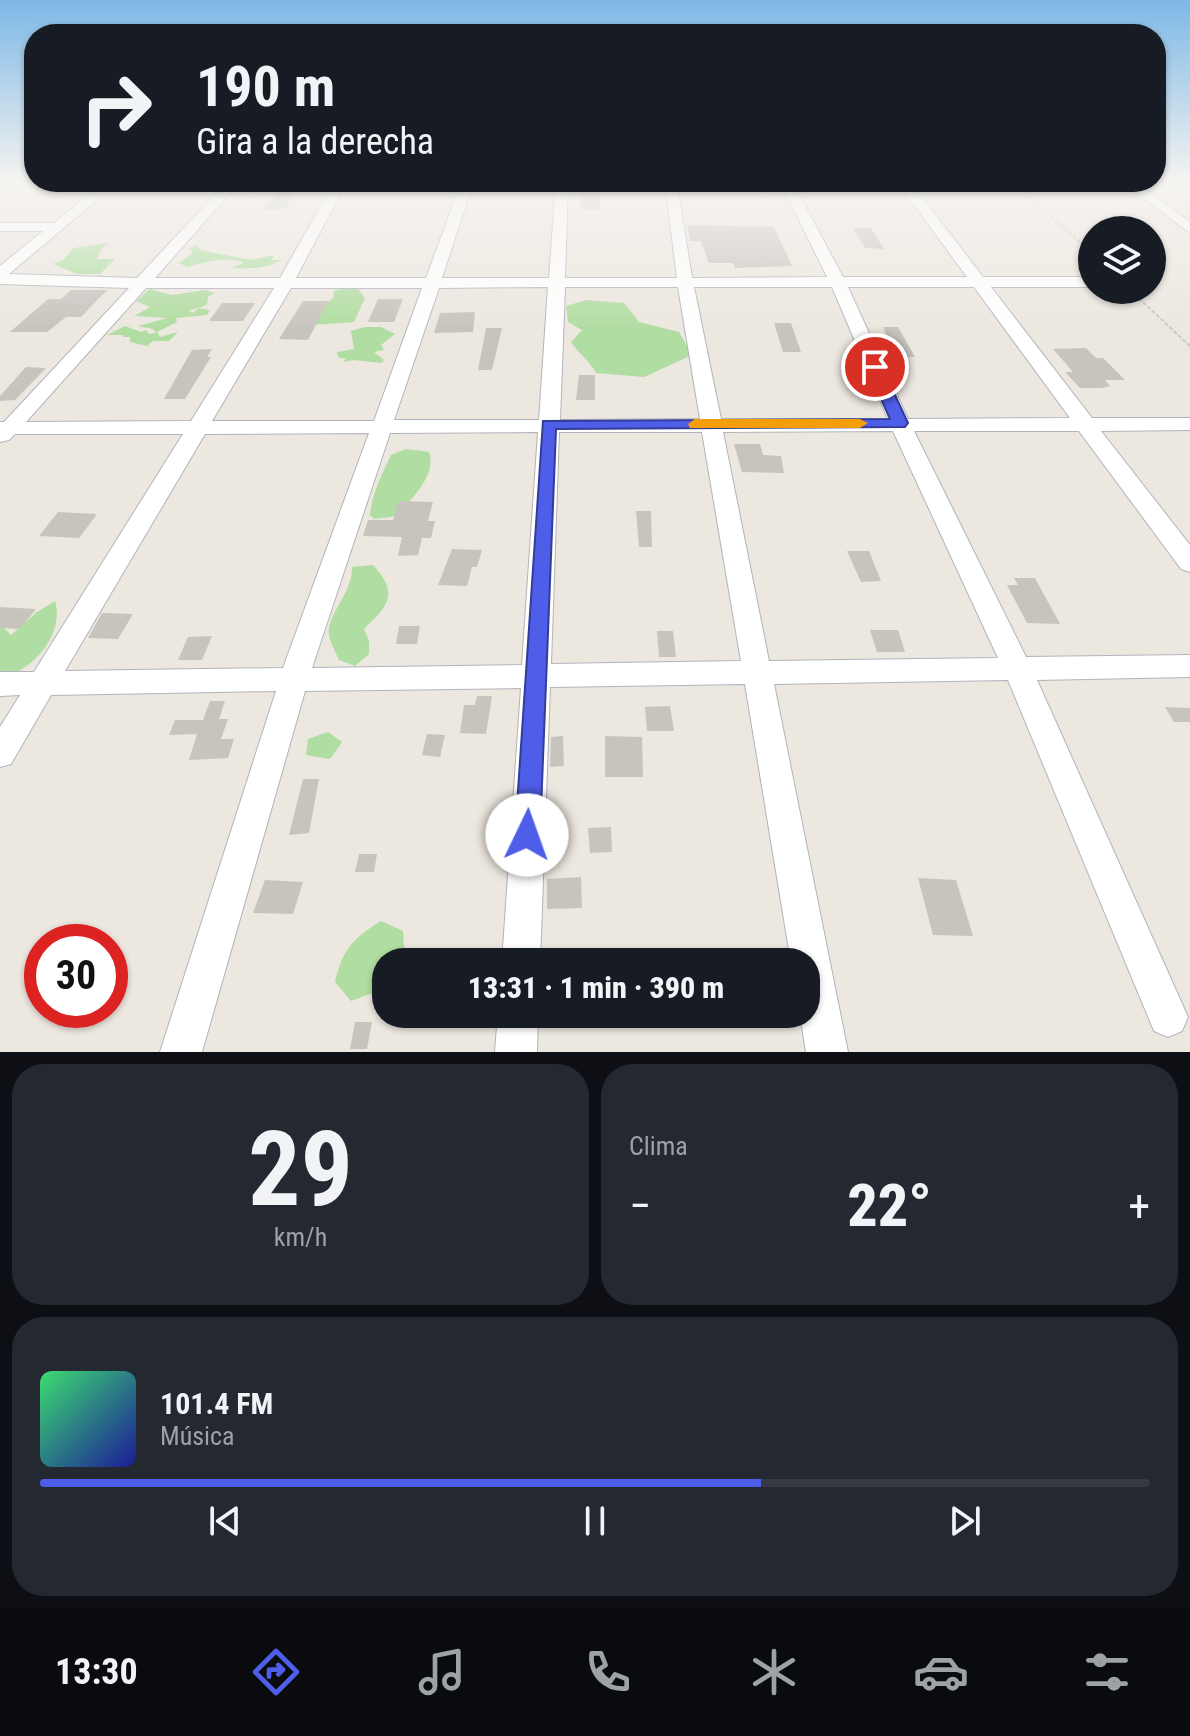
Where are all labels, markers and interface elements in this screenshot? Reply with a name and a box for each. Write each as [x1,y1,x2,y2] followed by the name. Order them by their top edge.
[196,54,335,120] text: 190 m
[64,56,168,160] icon: right
[196,121,434,163] text: Gira a la derecha
[1078,216,1166,304] map controls
[1078,216,1166,304] button: layers
[841,333,909,401] pin
[853,345,897,389] icon: arrive
[485,793,569,877] position arrow
[24,924,128,1028] speed limit sign: 30
[468,970,724,1005] text: 13:31 · 1 min · 390 m
[248,1109,353,1230] text: 29
[629,1131,688,1161] text: Clima
[847,1170,932,1241] text: 22°
[629,1180,651,1232] text: −
[1128,1180,1150,1232] text: +
[274,1222,327,1252] text: km/h
[160,1386,273,1421] text: 101.4 FM
[160,1421,235,1451] text: Música
[203,1499,247,1543] icon: previous
[573,1499,617,1543] icon: pause
[943,1499,987,1543] icon: next
[248,1644,304,1700] icon: directions
[414,1644,470,1700] icon: music
[580,1644,636,1700] icon: phone
[746,1644,802,1700] icon: climate
[913,1644,969,1700] icon: car
[1079,1644,1135,1700] icon: filters
[55,1651,138,1693] text: 13:30

